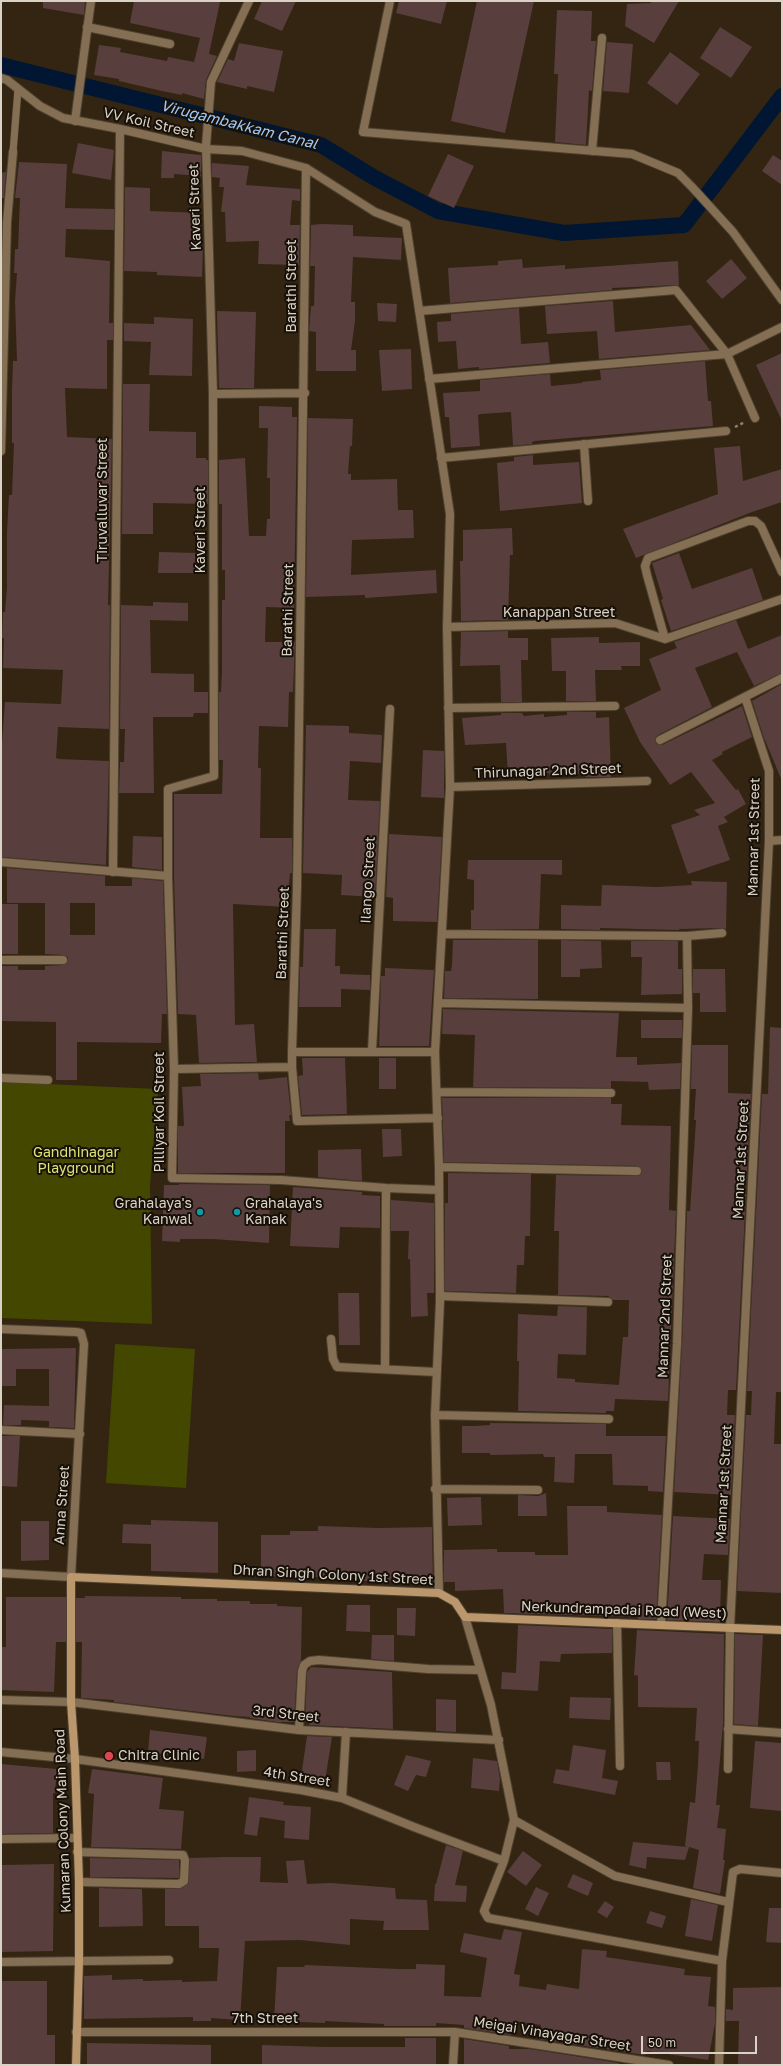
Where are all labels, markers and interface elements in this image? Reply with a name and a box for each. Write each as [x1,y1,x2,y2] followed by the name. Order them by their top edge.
[159,97,319,153] water label: Virugambakkam Canal
[102,104,196,142] street label: VV Koil Street
[185,163,205,251] street label: Kaveri Street
[284,239,300,333] street label: Barathi Street
[95,438,111,562] street label: Tiruvalluvar Street
[193,487,209,573] street label: Kaveri Street
[279,563,297,657] street label: Barathi Street
[503,605,615,621] street label: Kanappan Street
[474,760,622,782] street label: Thirunagar 2nd Street
[745,777,763,897] street label: Mannar 1st Street
[357,836,379,924] street label: Ilango Street
[273,886,293,980] street label: Barathi Street
[152,1052,168,1172] street label: Pilliyar Koil Street
[730,1100,752,1220] street label: Mannar 1st Street
[33,1145,119,1178] park label: Gandhinagar Playground
[115,1196,192,1228] place label: Grahalaya's Kanwal
[245,1196,322,1228] place label: Grahalaya's Kanak
[195,1207,205,1217] marker: Grahalaya's Kanwal
[232,1207,242,1217] marker: Grahalaya's Kanak
[654,1254,676,1378] street label: Mannar 2nd Street
[713,1424,735,1544] street label: Mannar 1st Street
[51,1465,73,1545] street label: Anna Street
[232,1561,434,1589] street label: Dhran Singh Colony 1st Street
[521,1598,727,1622] street label: Nerkundrampadai Road (West)
[252,1702,320,1726] street label: 3rd Street
[51,1729,75,1913] street label: Kumaran Colony Main Road
[118,1748,200,1764] place label: Chitra Clinic
[103,1750,115,1762] marker: Chitra Clinic
[262,1763,332,1791] street label: 4th Street
[232,2011,298,2027] street label: 7th Street
[472,2013,632,2055] street label: Meigai Vinayagar Street
[643,2028,759,2054] scale bar
[648,2035,676,2050] text: 50 m

